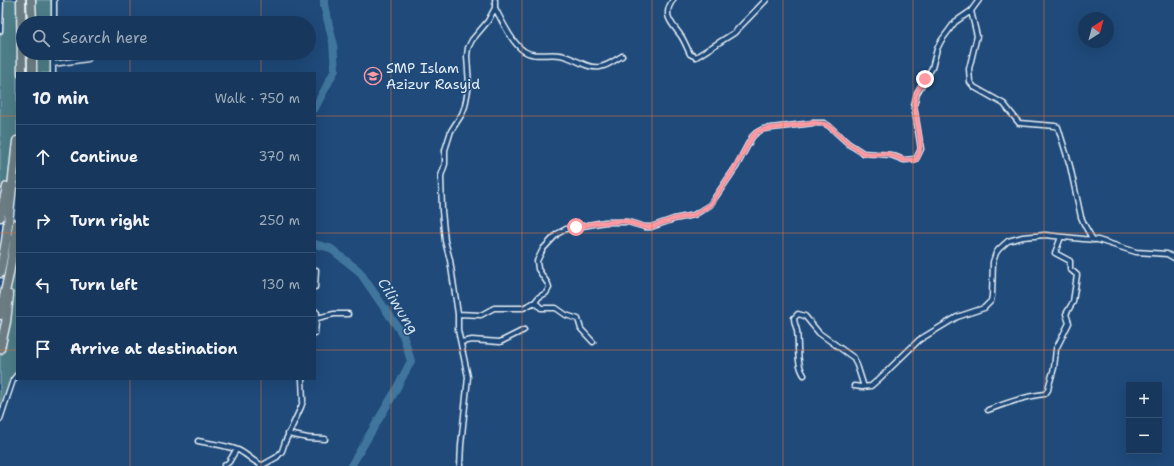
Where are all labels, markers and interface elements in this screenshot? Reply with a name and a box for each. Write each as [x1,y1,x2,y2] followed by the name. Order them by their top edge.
[1078,12,1114,48] north arrow
[16,16,316,60] search box
[30,27,52,49] icon: search
[62,28,148,48] text: Search here
[386,59,480,93] place label: SMP Islam Azizur Rasyid
[363,66,383,86] school or university icon: SMP Islam Azizur Rasyid
[916,70,934,88] route end
[32,87,89,109] text: 10 min
[215,90,300,107] text: Walk · 750 m
[32,146,54,168] icon: ahead
[70,147,138,167] text: Continue
[258,148,300,165] text: 370 m
[32,210,54,232] icon: right
[70,211,150,231] text: Turn right
[259,212,300,229] text: 250 m
[567,218,585,236] route start
[32,274,54,296] icon: left
[373,274,423,338] water label: Ciliwung
[70,275,138,295] text: Turn left
[262,276,300,293] text: 130 m
[32,338,54,360] icon: arrive
[70,339,238,359] text: Arrive at destination
[1126,382,1162,454] map controls
[1126,382,1162,418] button: +
[1126,418,1162,454] button: −

